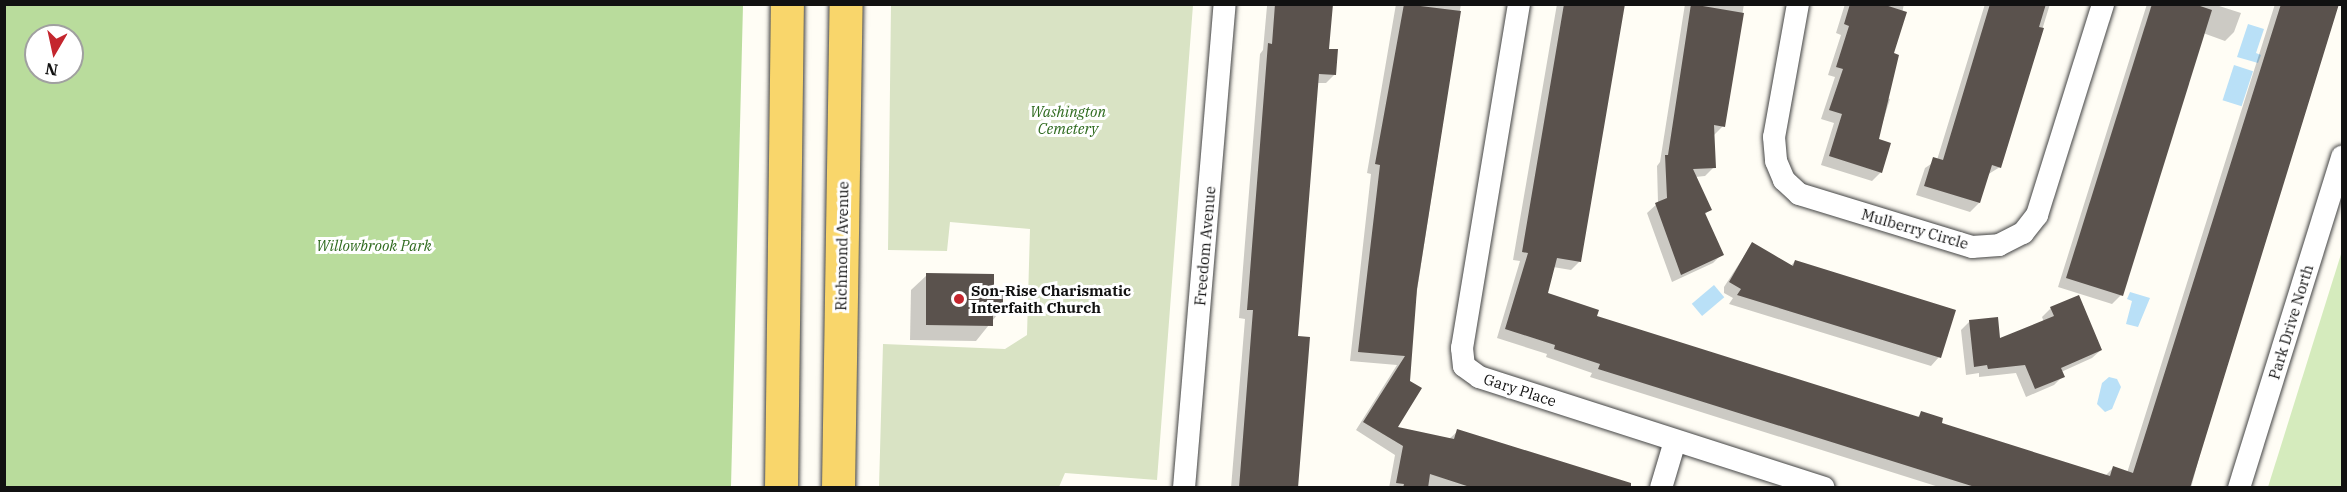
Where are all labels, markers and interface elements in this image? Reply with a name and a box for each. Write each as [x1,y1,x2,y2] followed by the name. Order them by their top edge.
[24,24,84,84] north arrow
[44,59,59,81] text: N
[1030,102,1106,137] park label: Washington Cemetery
[832,181,852,311] street label: Richmond Avenue
[1191,185,1219,307] street label: Freedom Avenue
[1859,205,1971,253] street label: Mulberry Circle
[316,237,432,255] park label: Willowbrook Park
[2265,262,2317,382] street label: Park Drive North
[971,281,1131,316] place label: Son-Rise Charismatic Interfaith Church
[952,292,966,306] marker: Son-Rise Charismatic Interfaith Church
[1481,370,1559,410] street label: Gary Place

